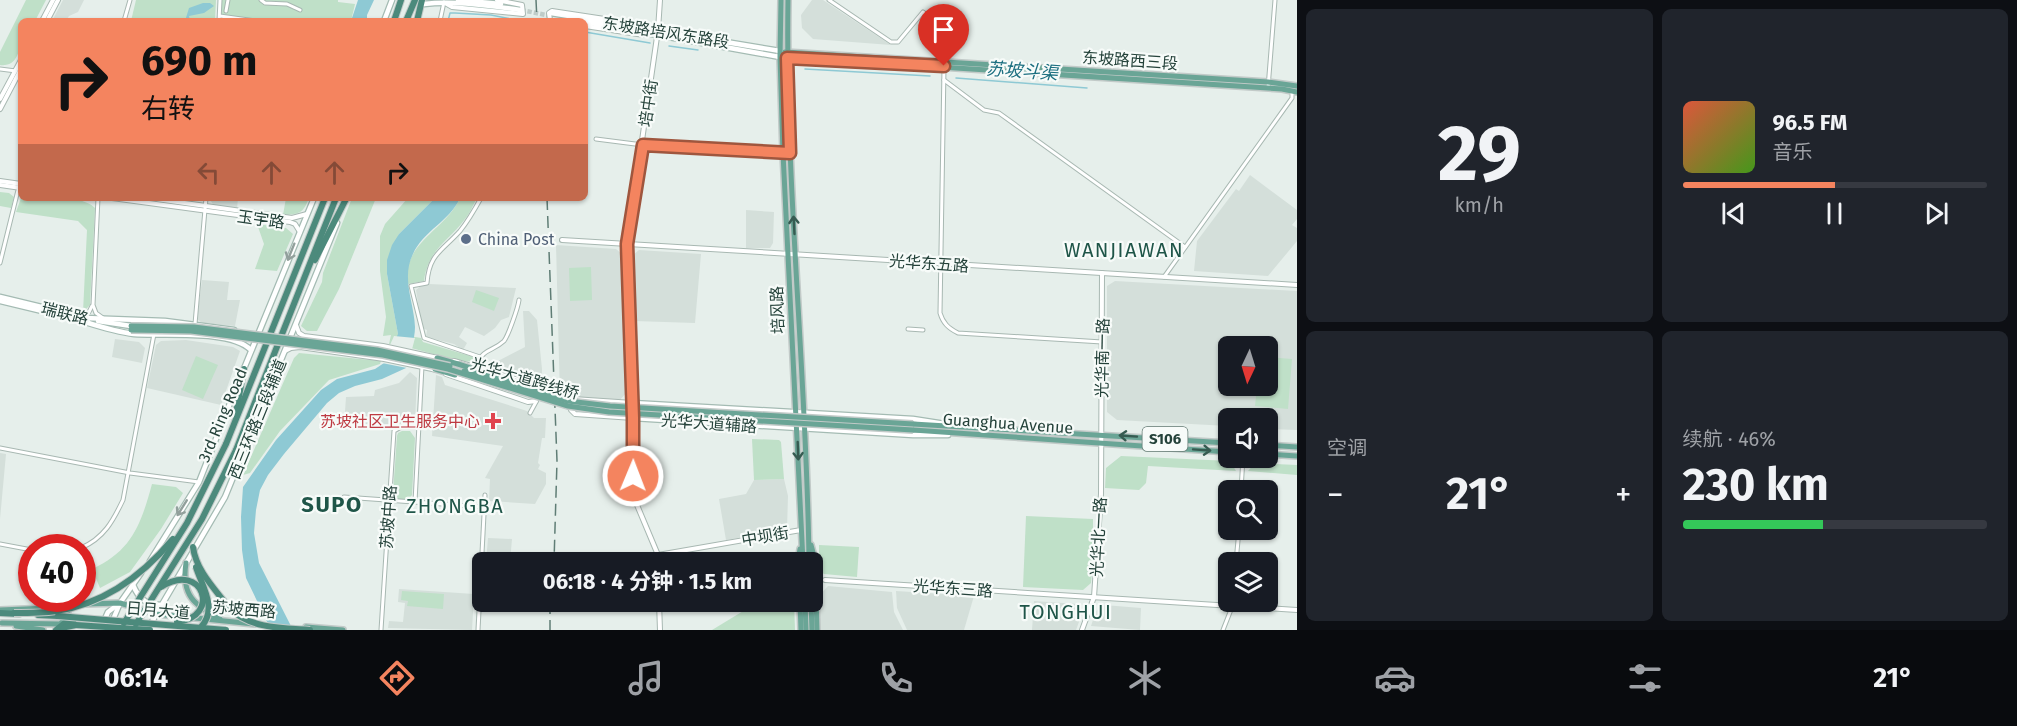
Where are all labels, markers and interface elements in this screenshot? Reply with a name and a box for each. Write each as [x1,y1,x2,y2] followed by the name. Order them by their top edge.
[918,4,969,66] pin
[601,13,731,52] street label: 东坡路培风东路段
[927,13,960,46] icon: arrive
[141,36,258,86] text: 690 m
[42,42,120,120] icon: right
[1081,48,1179,73] street label: 东坡路西三段
[985,58,1062,85] water label: 苏坡斗渠
[636,78,661,128] street label: 培中街
[141,93,195,125] text: 右转
[1438,107,1521,201] text: 29
[1773,109,1847,136] text: 96.5 FM
[1773,140,1813,164] text: 音乐
[192,156,225,189] icon: left
[255,156,288,189] icon: ahead
[318,156,351,189] icon: ahead
[381,156,414,189] icon: right
[1455,193,1504,217] text: km/h
[1717,197,1750,230] icon: previous
[1818,197,1851,230] icon: pause
[1920,197,1953,230] icon: next
[236,207,286,232] street label: 玉宇路
[789,215,800,235] one-way arrow
[478,230,555,249] place label: China Post
[459,232,473,246] marker: China Post
[1064,238,1184,262] district label: WANJIAWAN
[285,242,296,261] one-way arrow
[888,251,970,276] street label: 光华东五路
[767,286,788,334] street label: 培风路
[39,298,90,329] street label: 瑞联路
[1092,318,1113,398] street label: 光华南一路
[1218,336,1278,396] north arrow
[1218,336,1278,612] map controls
[468,354,581,403] street label: 光华大道跨线桥
[225,356,290,482] street label: 西三环路三段辅道
[194,365,251,465] street label: 3rd Ring Road
[1218,408,1278,468] button: sound
[942,409,1074,438] street label: Guanghua Avenue
[660,411,758,436] street label: 光华大道辅路
[320,412,480,431] place label: 苏坡社区卫生服务中心
[484,412,502,430] marker: 苏坡社区卫生服务中心
[1142,427,1188,451] road number: S106
[1683,427,1776,451] text: 续航 · 46%
[1119,431,1139,442] one-way arrow
[1327,436,1367,460] text: 空调
[793,441,804,461] one-way arrow
[601,444,665,508] position arrow
[1192,445,1212,456] one-way arrow
[1683,458,1829,512] text: 230 km
[1446,467,1513,521] text: 21°
[1327,475,1344,515] text: −
[1615,475,1631,515] text: +
[1218,480,1278,540] button: search
[377,484,400,550] street label: 苏坡中路
[301,491,363,518] district label: SUPO
[406,494,504,518] district label: ZHONGBA
[1087,497,1110,577] street label: 光华北一路
[176,500,189,517] one-way arrow
[740,523,790,550] street label: 中坝街
[18,534,96,612] speed limit sign: 40
[1218,552,1278,612] button: layers
[543,568,752,595] text: 06:18 · 4 分钟 · 1.5 km
[912,576,994,601] street label: 光华东三路
[211,597,277,622] street label: 苏坡西路
[125,598,191,623] street label: 日月大道
[1020,600,1113,624] district label: TONGHUI
[376,657,418,699] icon: directions
[625,657,667,699] icon: music
[875,657,917,699] icon: phone
[1124,657,1166,699] icon: climate
[1374,657,1416,699] icon: car
[1624,657,1666,699] icon: filters
[104,662,168,694] text: 06:14
[1873,662,1913,694] text: 21°

